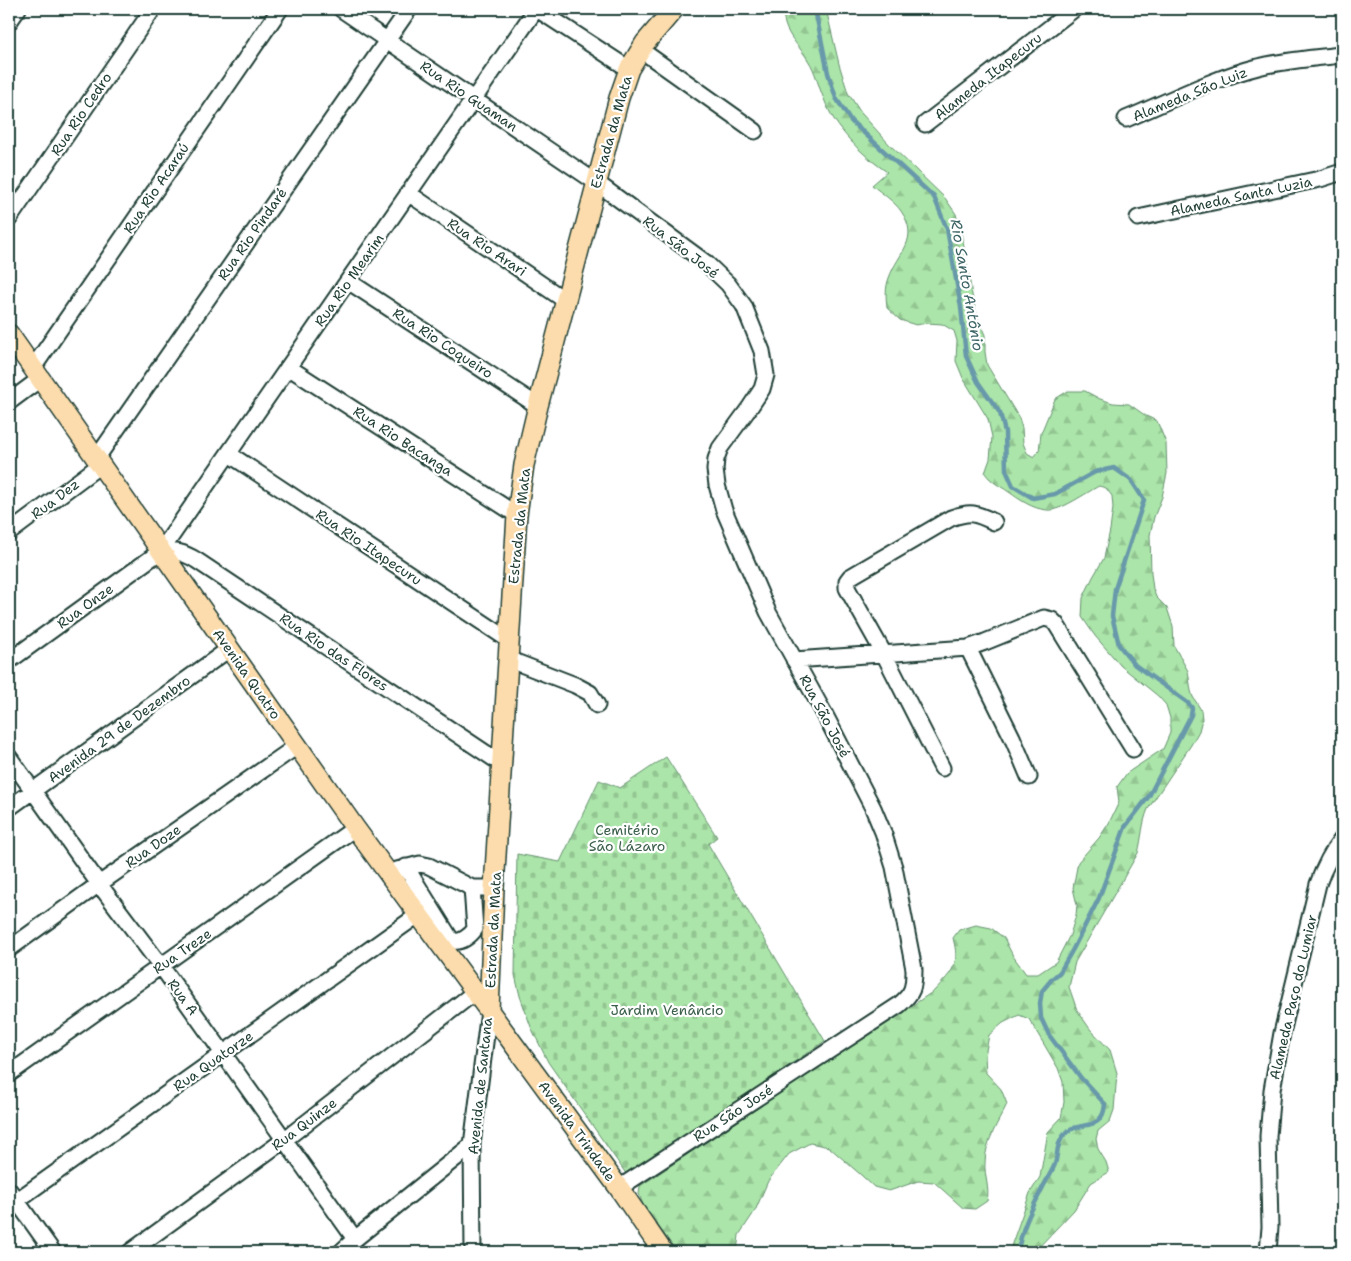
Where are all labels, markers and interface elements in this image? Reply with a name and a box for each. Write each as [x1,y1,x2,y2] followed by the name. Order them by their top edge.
[931,28,1045,124] street label: Alameda Itapecuru
[417,57,522,136] street label: Rua Rio Guaman
[1130,63,1250,125] street label: Alameda São Luiz
[47,69,115,159] street label: Rua Rio Cedro
[586,73,636,190] street label: Estrada da Mata
[119,139,193,237] street label: Rua Rio Acaraú
[1168,172,1314,220] street label: Alameda Santa Luzia
[213,184,291,284] street label: Rua Rio Pindaré
[639,212,723,282] street label: Rua São José
[444,214,530,280] street label: Rua Rio Arari
[946,217,988,353] water label: Rio Santo Antônio
[310,230,388,330] street label: Rua Rio Mearim
[389,304,497,382] street label: Rua Rio Coqueiro
[350,402,457,480] street label: Rua Rio Bacanga
[504,467,534,585] street label: Estrada da Mata
[27,475,83,523] street label: Rua Dez
[313,505,425,589] street label: Rua Rio Itapecuru
[53,580,117,632] street label: Rua Onze
[276,609,392,695] street label: Rua Rio das Flores
[209,625,285,723] street label: Avenida Quatro
[44,671,194,787] street label: Avenida 29 de Dezembro
[796,671,854,761] street label: Rua São José
[122,820,184,872] street label: Rua Doze
[589,821,665,855] park label: Cemitério São Lázaro
[481,871,505,989] street label: Estrada da Mata
[1265,912,1321,1081] street label: Alameda Paço do Lumiar
[149,924,215,978] street label: Rua Treze
[164,975,202,1019] street label: Rua A
[611,1001,724,1019] park label: Jardim Venâncio
[464,1016,496,1155] street label: Avenida de Santana
[170,1027,256,1095] street label: Rua Quatorze
[535,1077,619,1185] street label: Avenida Trindade
[690,1080,776,1145] street label: Rua São José
[268,1094,340,1154] street label: Rua Quinze

